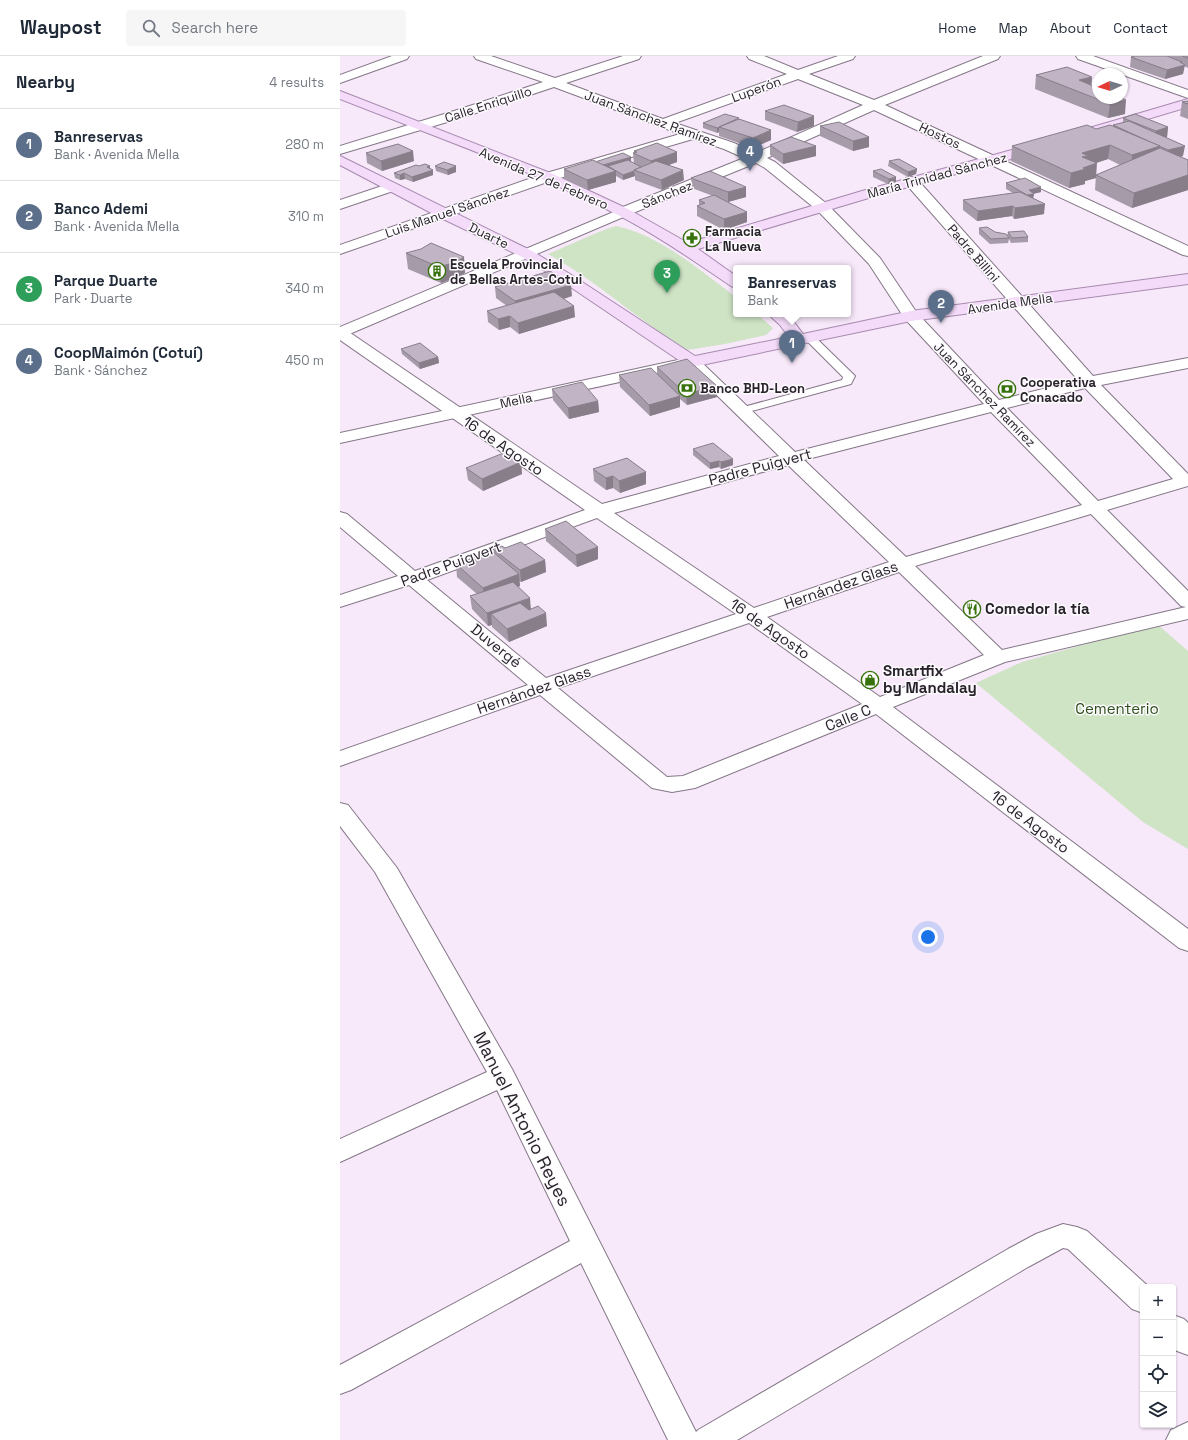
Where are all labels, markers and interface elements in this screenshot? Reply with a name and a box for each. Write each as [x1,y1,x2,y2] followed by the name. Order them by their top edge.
[126,10,406,46] search box
[20,15,102,40] text: Waypost
[140,17,162,39] icon: search
[172,18,258,37] text: Search here
[938,19,976,37] text: Home
[998,19,1028,37] text: Map
[1050,19,1091,37] text: About
[1113,19,1168,37] text: Contact
[1092,68,1128,104] north arrow
[16,71,75,93] text: Nearby
[729,73,783,106] street label: Luperón
[269,74,324,91] text: 4 results
[442,82,534,127] street label: Calle Enriquillo
[582,87,720,150] street label: Juan Sánchez Ramírez
[916,118,963,152] street label: Hostos
[54,127,143,146] text: Banreservas
[26,136,32,153] text: 1
[285,136,324,153] text: 280 m
[737,138,763,171] pin: 4
[477,144,611,213] street label: Avenida 27 de Febrero
[54,146,180,163] text: Bank · Avenida Mella
[865,149,1009,202] street label: María Trinidad Sánchez
[639,176,695,212] street label: Sánchez
[383,183,512,242] street label: Luis Manuel Sánchez
[54,199,148,218] text: Banco Ademi
[25,208,33,225] text: 2
[288,208,324,225] text: 310 m
[54,218,180,235] text: Bank · Avenida Mella
[466,219,512,252] street label: Duarte
[944,221,1004,286] street label: Padre Billini
[705,223,762,255] place label: Farmacia La Nueva
[682,228,702,248] pharmacy icon: Farmacia La Nueva
[450,256,582,288] place label: Escuela Provincial de Bellas Artes-Cotui
[654,260,680,293] pin: 3
[427,261,447,281] building icon: Escuela Provincial de Bellas Artes-Cotui
[733,265,851,317] popup
[54,271,158,290] text: Parque Duarte
[747,273,837,292] text: Banreservas
[25,280,33,297] text: 3
[285,280,324,297] text: 340 m
[967,289,1054,318] street label: Avenida Mella
[54,290,133,307] text: Park · Duarte
[928,290,954,323] pin: 2
[747,292,778,309] text: Bank
[779,330,805,363] pin: 1
[930,338,1039,451] street label: Juan Sánchez Ramírez
[54,343,203,362] text: CoopMaimón (Cotuí)
[25,352,33,369] text: 4
[285,352,324,369] text: 450 m
[54,362,148,379] text: Bank · Sánchez
[1020,374,1096,406] place label: Cooperativa Conacado
[677,378,697,398] bank icon: Banco BHD-Leon
[997,379,1017,399] bank icon: Cooperativa Conacado
[700,380,805,397] place label: Banco BHD-Leon
[498,389,534,412] street label: Mella
[459,412,547,480] street label: 16 de Agosto
[706,444,814,489] street label: Padre Puigvert
[398,536,504,591] street label: Padre Puigvert
[781,556,900,613] street label: Hernández Glass
[727,594,814,663] street label: 16 de Agosto
[962,599,982,619] restaurant icon: Comedor la tía
[985,599,1090,618] place label: Comedor la tía
[467,619,526,672] street label: Duvergé
[474,661,593,718] street label: Hernández Glass
[883,661,977,697] place label: Smartfix by Mandalay
[860,670,880,690] shop icon: Smartfix by Mandalay
[1075,699,1159,718] park label: Cementerio
[822,700,874,735] street label: Calle C
[987,786,1073,857] street label: 16 de Agosto
[918,927,938,947] your location
[468,1028,576,1210] street label: Manuel Antonio Reyes
[1140,1284,1176,1428] map controls
[1140,1284,1176,1320] button: +
[1140,1320,1176,1356] button: −
[1140,1356,1176,1392] button: locate
[1140,1392,1176,1428] button: layers

